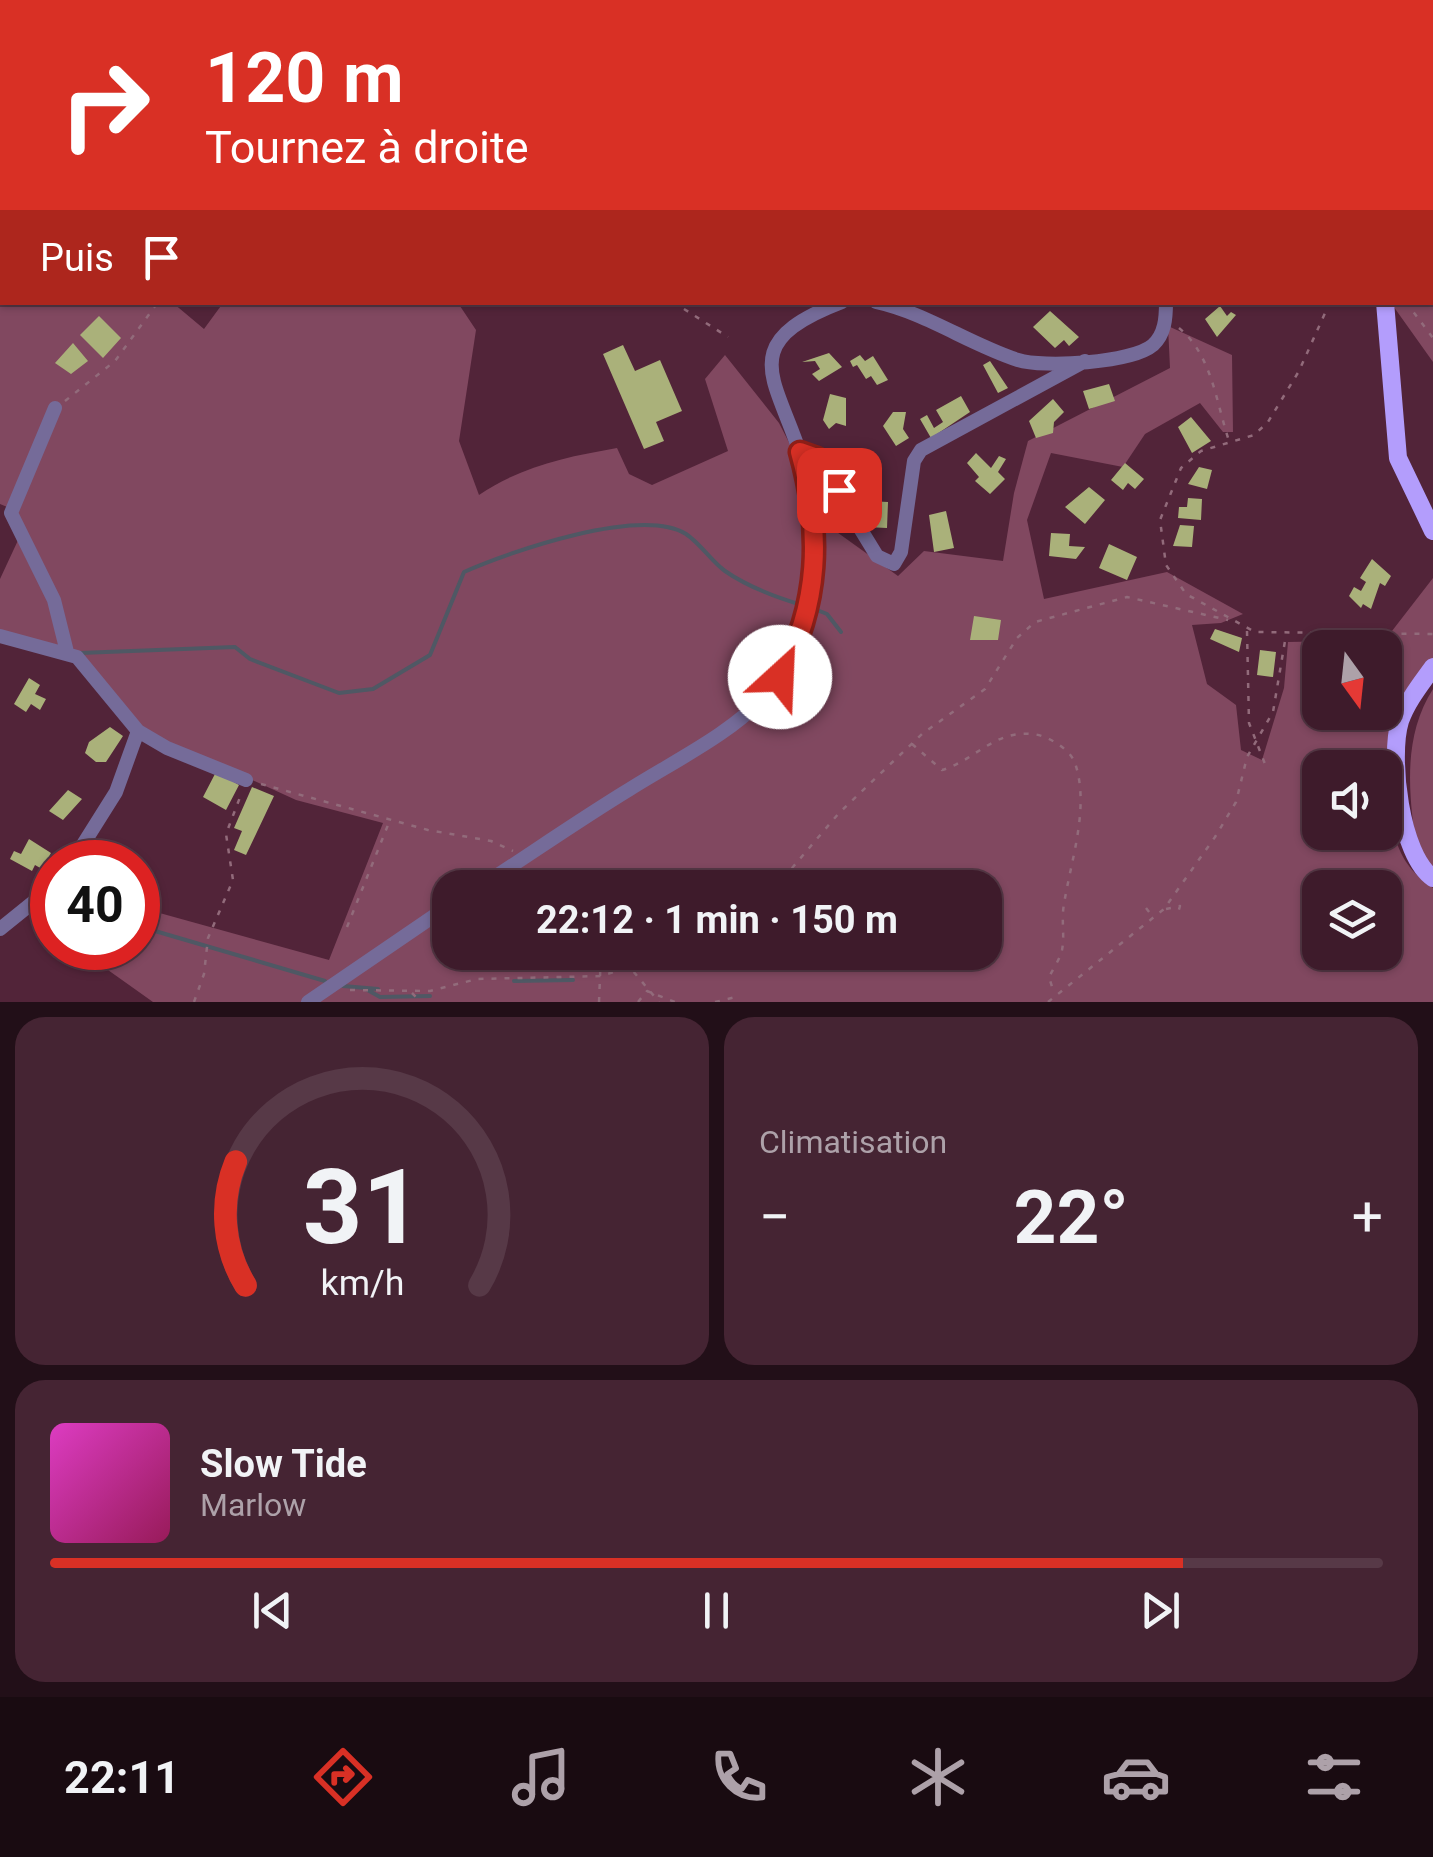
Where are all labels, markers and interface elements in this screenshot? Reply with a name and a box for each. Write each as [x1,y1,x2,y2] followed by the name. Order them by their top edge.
[205,37,404,119] text: 120 m
[40,40,170,170] icon: right
[205,121,529,174] text: Tournez à droite
[134,230,189,285] icon: arrive
[40,236,114,280] text: Puis
[797,448,882,533] pin
[812,463,867,518] icon: arrive
[728,625,832,729] position arrow
[1302,630,1402,730] north arrow
[1302,630,1402,970] map controls
[1302,750,1402,850] button: sound
[30,840,160,970] speed limit sign: 40
[1302,870,1402,970] button: layers
[536,898,898,942] text: 22:12 · 1 min · 150 m
[759,1123,947,1161] text: Climatisation
[302,1147,422,1268] text: 31
[1013,1173,1129,1261] text: 22°
[759,1185,790,1249] text: −
[1352,1185,1383,1249] text: +
[320,1262,404,1304] text: km/h
[200,1442,367,1486] text: Slow Tide
[200,1486,306,1524] text: Marlow
[245,1583,300,1638] icon: previous
[689,1583,744,1638] icon: pause
[1133,1583,1188,1638] icon: next
[308,1742,378,1812] icon: directions
[506,1742,576,1812] icon: music
[704,1742,774,1812] icon: phone
[903,1742,973,1812] icon: climate
[1101,1742,1171,1812] icon: car
[1299,1742,1369,1812] icon: filters
[64,1751,180,1804] text: 22:11

